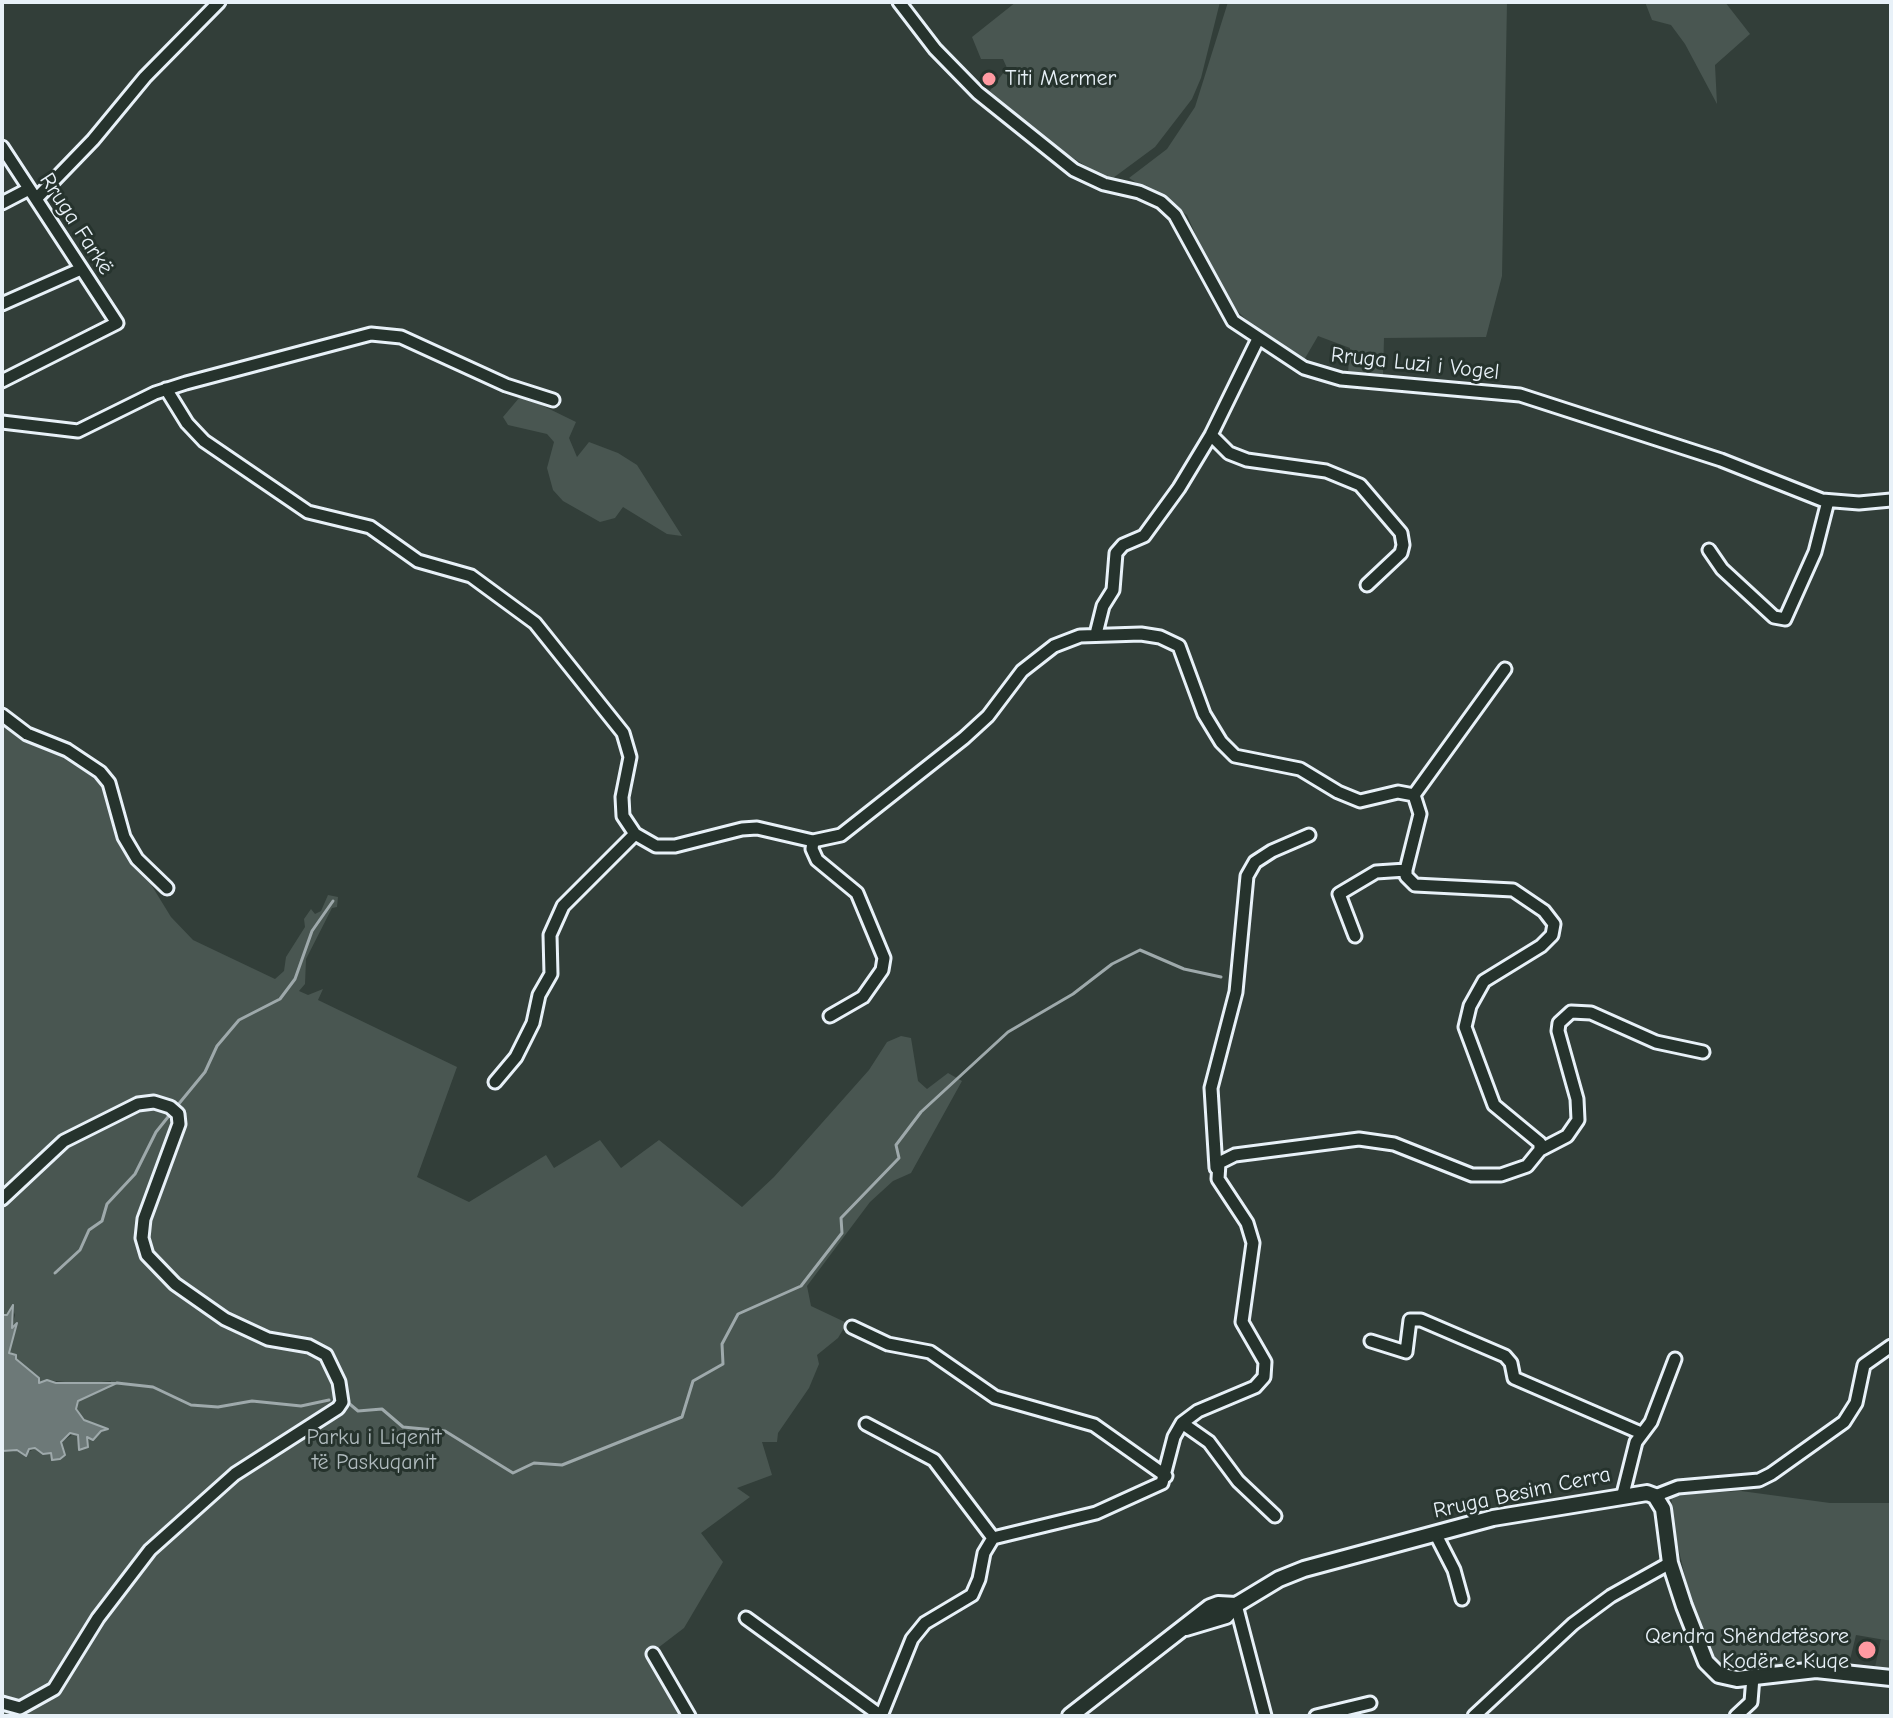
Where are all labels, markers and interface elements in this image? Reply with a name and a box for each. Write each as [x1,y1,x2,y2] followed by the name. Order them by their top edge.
[1005,66,1116,92] place label: Titi Mermer
[980,70,998,88] marker: Titi Mermer
[33,168,119,280] street label: Rruga Farkë
[1329,342,1501,386] street label: Rruga Luzi i Vogel
[307,1425,441,1476] park label: Parku i Liqenit të Paskuqanit
[1431,1461,1613,1525] street label: Rruga Besim Cerra
[1645,1624,1849,1676] place label: Qendra Shëndetësore Kodër e Kuqe
[1856,1639,1878,1661] marker: Qendra Shëndetësore Kodër e Kuqe

